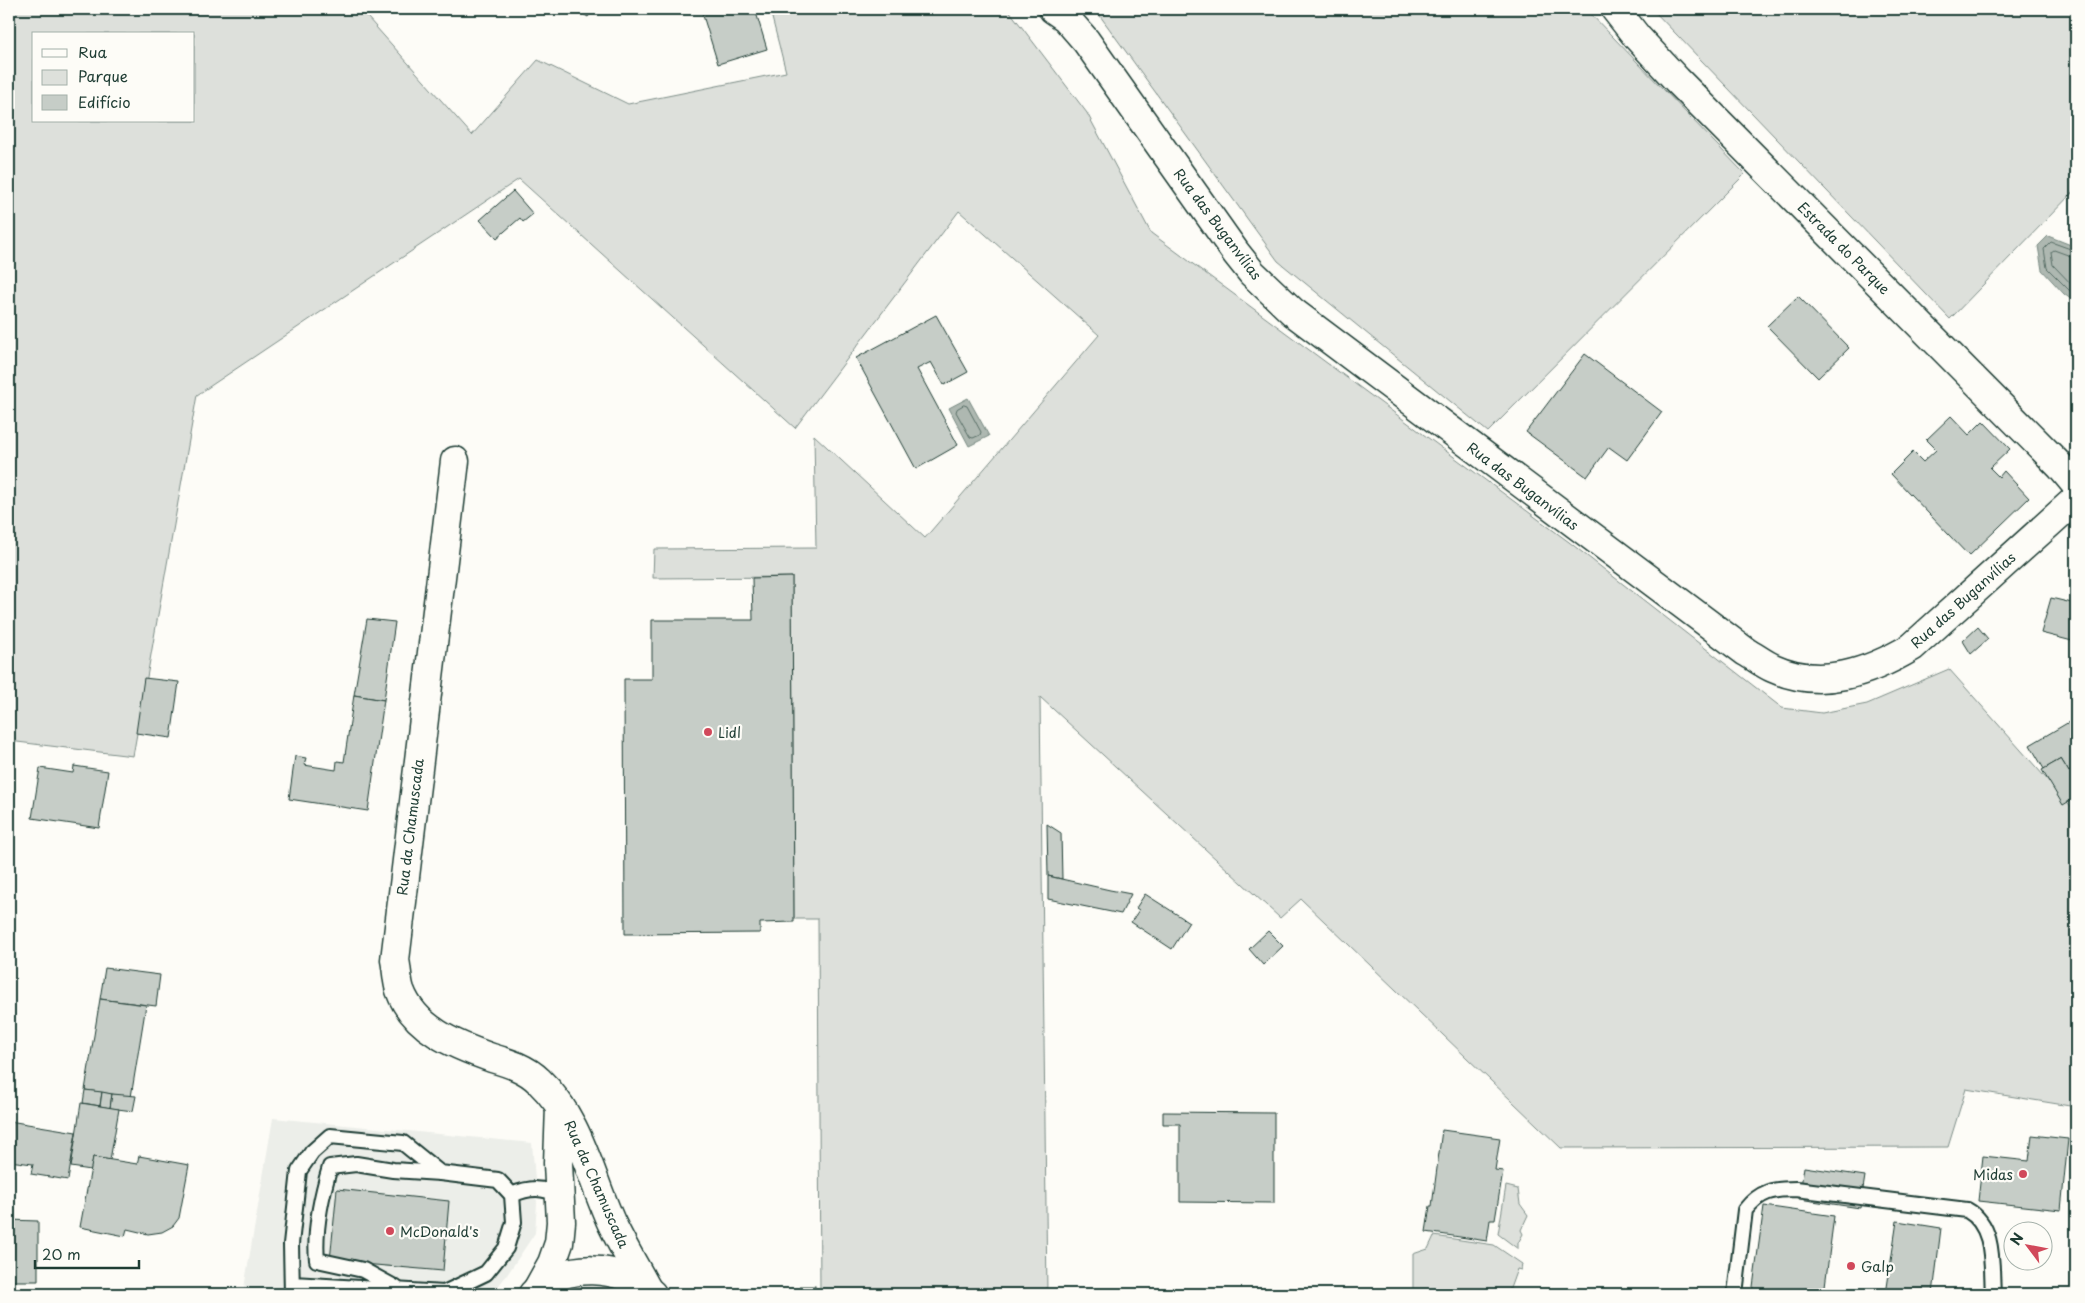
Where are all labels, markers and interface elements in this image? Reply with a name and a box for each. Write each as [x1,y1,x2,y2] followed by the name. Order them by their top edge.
[32,32,195,122] legend
[78,40,107,63] text: Rua
[78,64,128,87] text: Parque
[78,90,131,113] text: Edifício
[1169,164,1267,284] street label: Rua das Buganvílias
[1793,197,1895,299] street label: Estrada do Parque
[1463,437,1583,535] street label: Rua das Buganvílias
[1906,547,2020,653] street label: Rua das Buganvílias
[718,722,741,743] place label: Lidl
[702,726,714,738] marker: Lidl
[391,757,429,897] street label: Rua da Chamuscada
[559,1117,635,1252] street label: Rua da Chamuscada
[1973,1164,2013,1185] place label: Midas
[2017,1168,2029,1180] marker: Midas
[2002,1220,2052,1270] north arrow
[400,1221,479,1242] place label: McDonald's
[384,1225,396,1237] marker: McDonald's
[2005,1229,2028,1249] text: N
[35,1238,139,1270] scale bar
[42,1242,81,1265] text: 20 m
[1861,1256,1894,1277] place label: Galp
[1845,1260,1857,1272] marker: Galp

